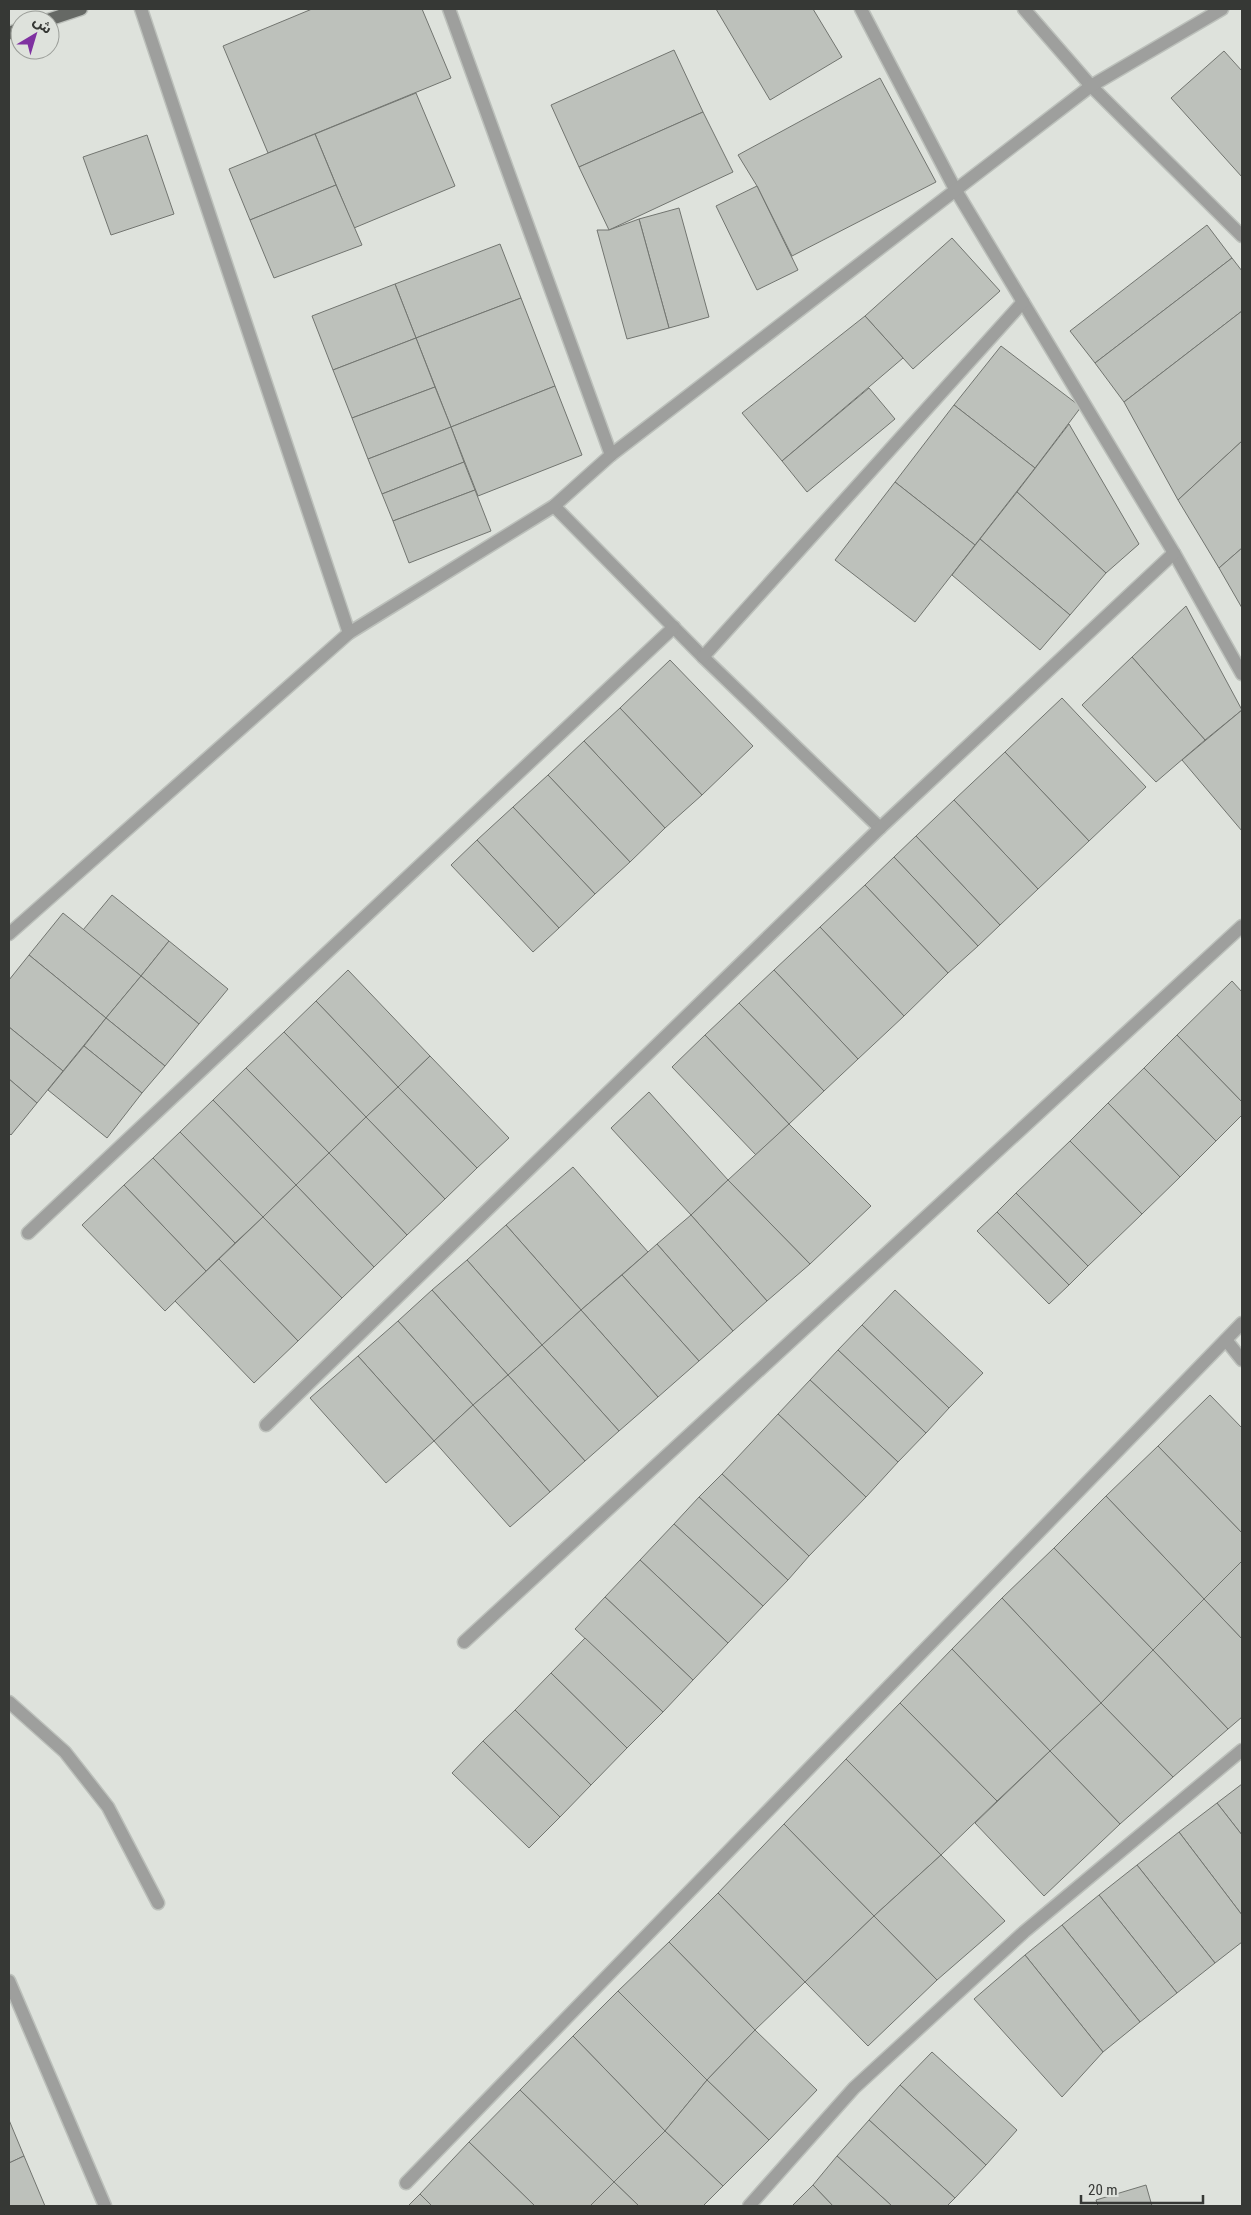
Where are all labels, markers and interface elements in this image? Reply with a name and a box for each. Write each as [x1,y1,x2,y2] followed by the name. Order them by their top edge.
[10,10,60,60] north arrow
[31,13,55,37] text: ش
[1081,2172,1204,2204] scale bar
[1088,2181,1118,2199] text: 20 m

